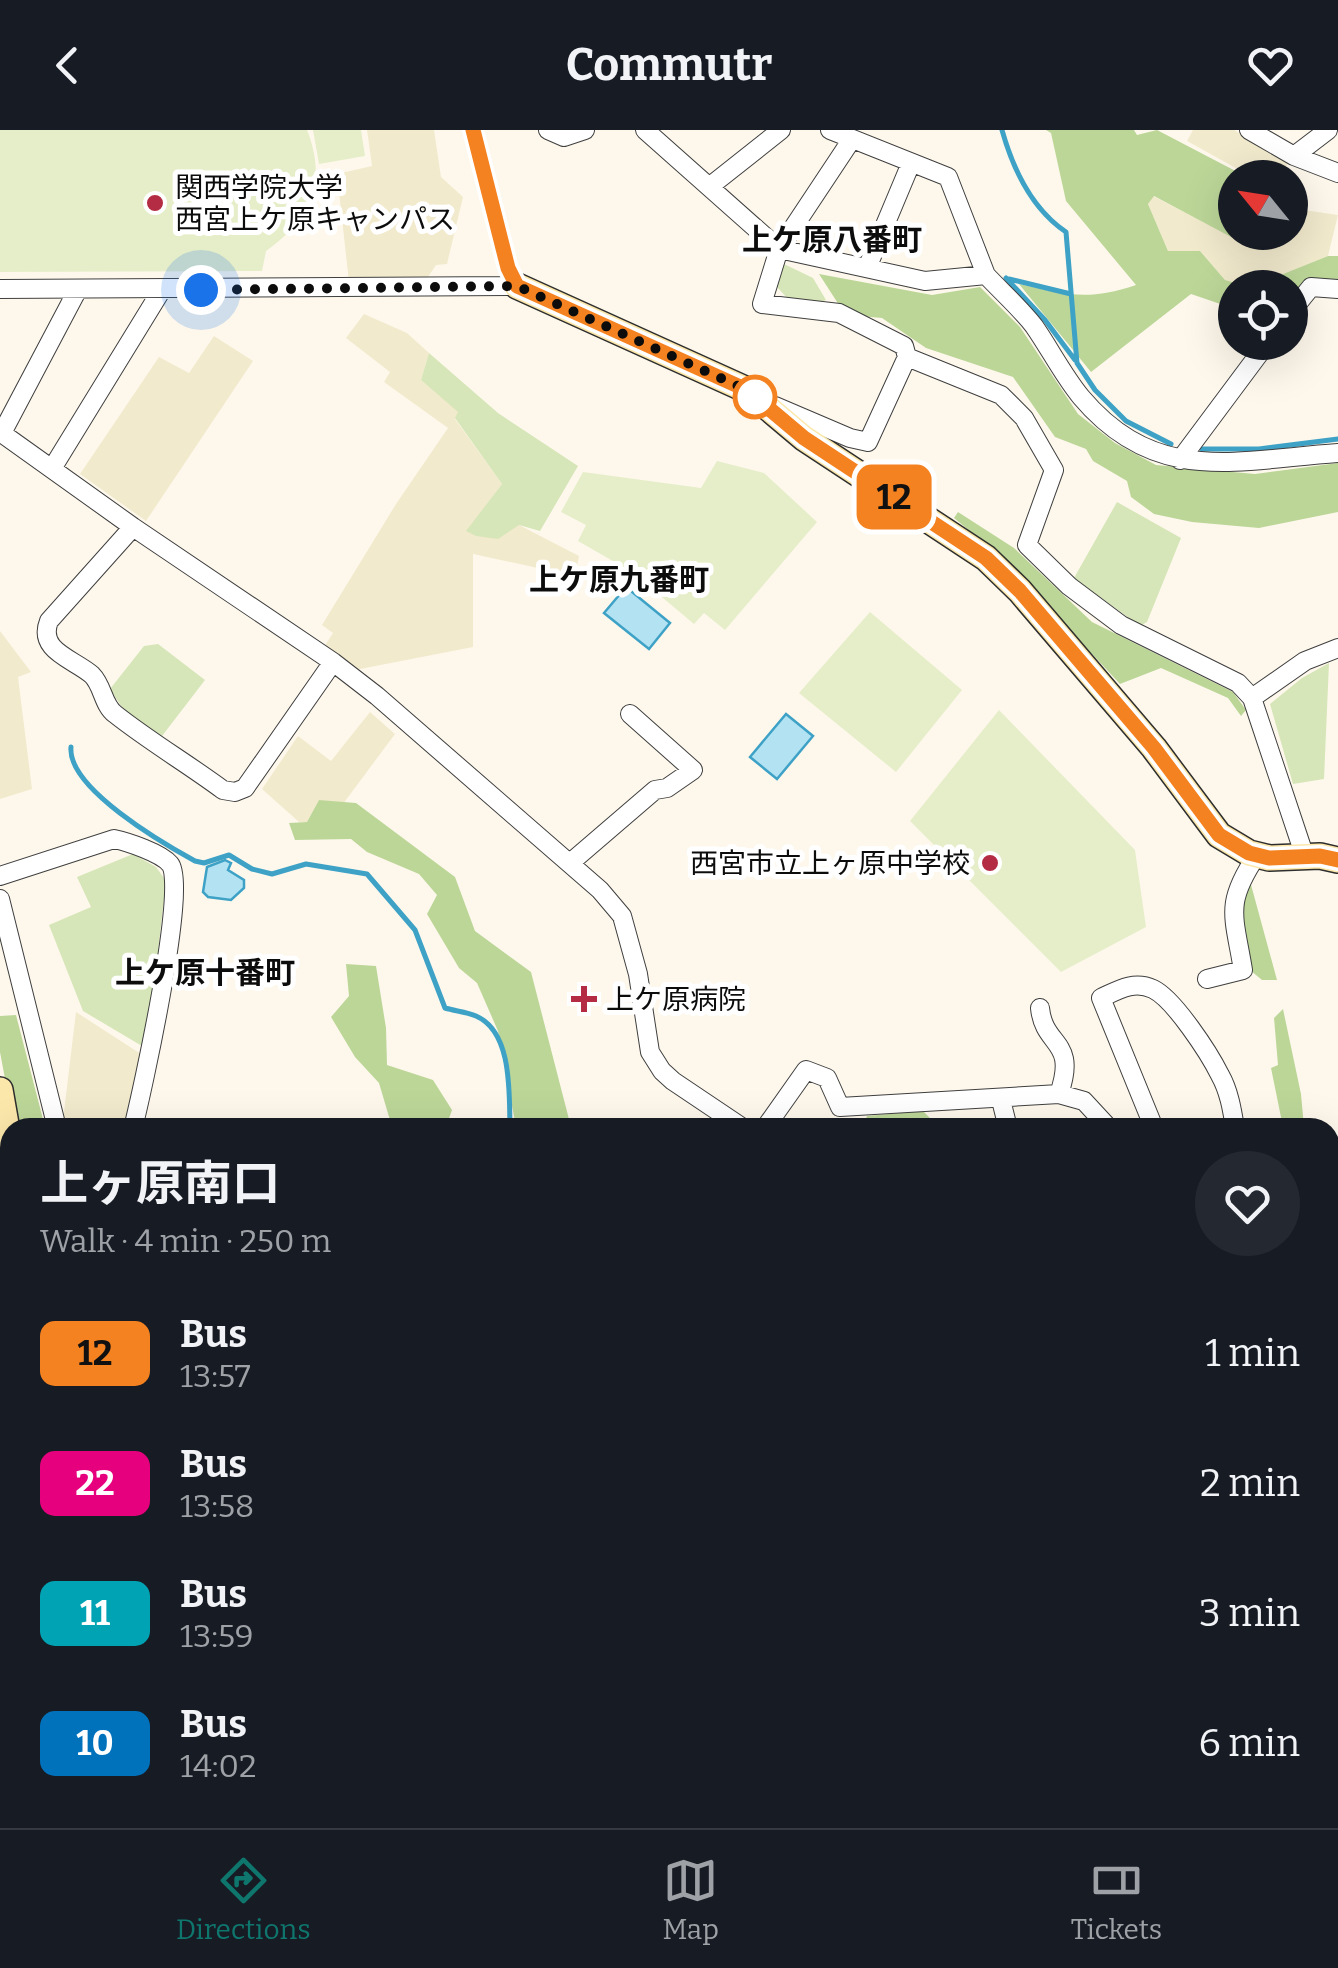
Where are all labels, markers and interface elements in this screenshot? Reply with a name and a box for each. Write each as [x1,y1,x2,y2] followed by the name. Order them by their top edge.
[40,38,95,93] icon: back
[566,38,772,92] text: Commutr
[1243,38,1298,93] icon: heart
[1218,160,1308,250] north arrow
[1218,160,1308,360] map controls
[175,171,455,236] place label: 関西学院大学 西宮上ケ原キャンパス
[144,192,166,214] marker: 関西学院大学 西宮上ケ原キャンパス
[742,222,922,258] district label: 上ケ原八番町
[176,265,226,315] your location
[1218,270,1308,360] button: locate
[734,376,776,418] unlabelled marker
[849,464,939,530] line badge: 12
[877,476,911,518] text: 12
[529,562,709,598] district label: 上ケ原九番町
[690,847,970,880] place label: 西宮市立上ヶ原中学校
[979,852,1001,874] marker: 西宮市立上ヶ原中学校
[115,955,295,991] district label: 上ケ原十番町
[606,983,746,1016] place label: 上ケ原病院
[571,986,597,1012] marker: 上ケ原病院
[1195,1151,1300,1256] button: heart
[40,1155,280,1213] text: 上ヶ原南口
[40,1222,331,1260] text: Walk · 4 min · 250 m
[180,1311,247,1357] text: Bus
[1205,1330,1300,1376] text: 1 min
[78,1332,112,1374] text: 12
[180,1357,251,1395] text: 13:57
[180,1441,247,1487] text: Bus
[1200,1460,1300,1506] text: 2 min
[75,1462,115,1504] text: 22
[180,1487,254,1525] text: 13:58
[180,1571,247,1617] text: Bus
[1199,1590,1300,1636] text: 3 min
[80,1592,110,1634] text: 11
[180,1617,254,1655] text: 13:59
[180,1701,247,1747] text: Bus
[1198,1720,1300,1766] text: 6 min
[76,1722,114,1764] text: 10
[180,1747,256,1785] text: 14:02
[176,1853,311,1946] tab: Directions
[662,1853,719,1946] tab: Map
[1071,1853,1162,1946] tab: Tickets

